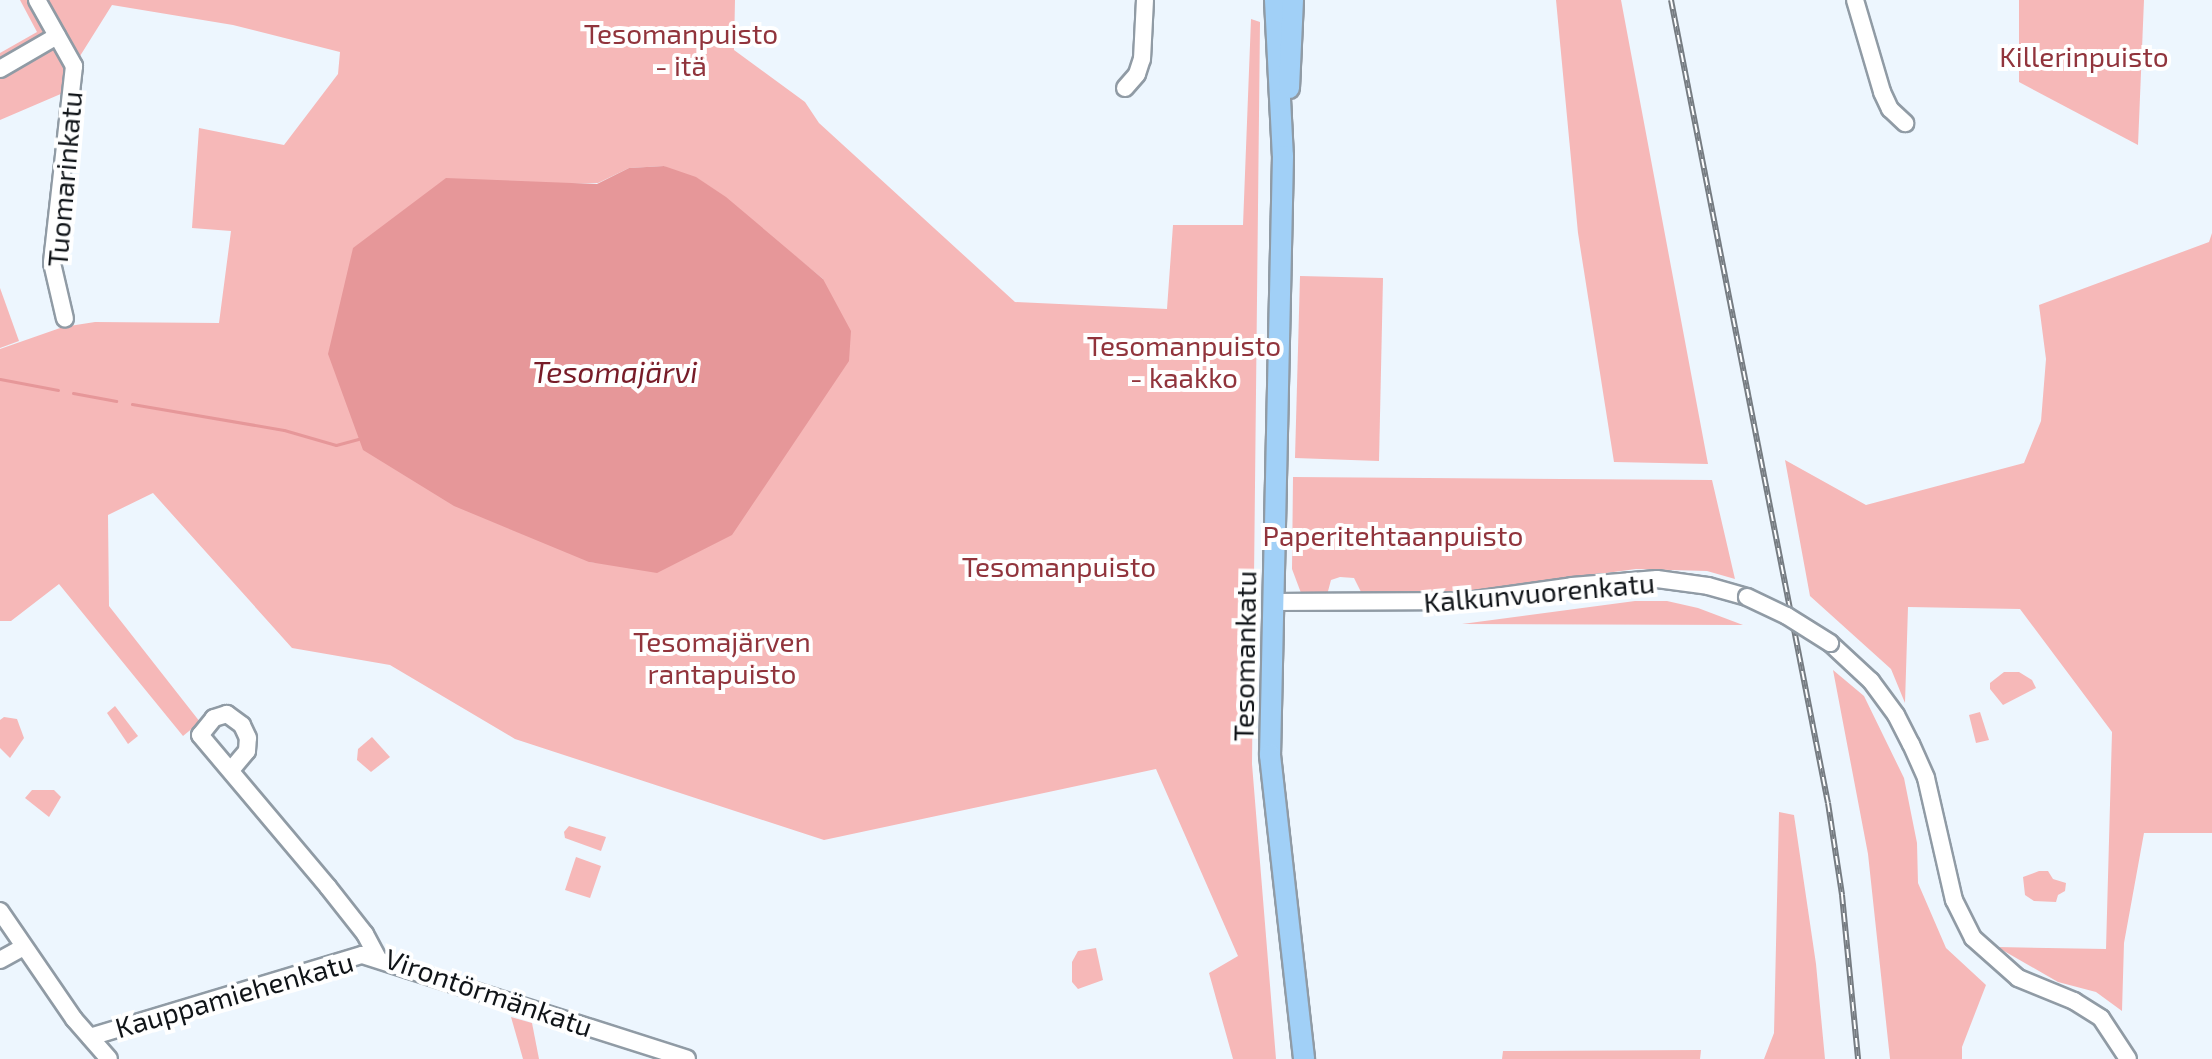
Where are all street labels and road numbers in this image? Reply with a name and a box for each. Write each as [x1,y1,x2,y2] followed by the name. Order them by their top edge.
[40,90,88,268] street label: Tuomarinkatu
[1422,565,1656,619] street label: Kalkunvuorenkatu
[1226,570,1262,742] street label: Tesomankatu
[381,941,597,1043] street label: Virontörmänkatu
[111,944,357,1044] street label: Kauppamiehenkatu

